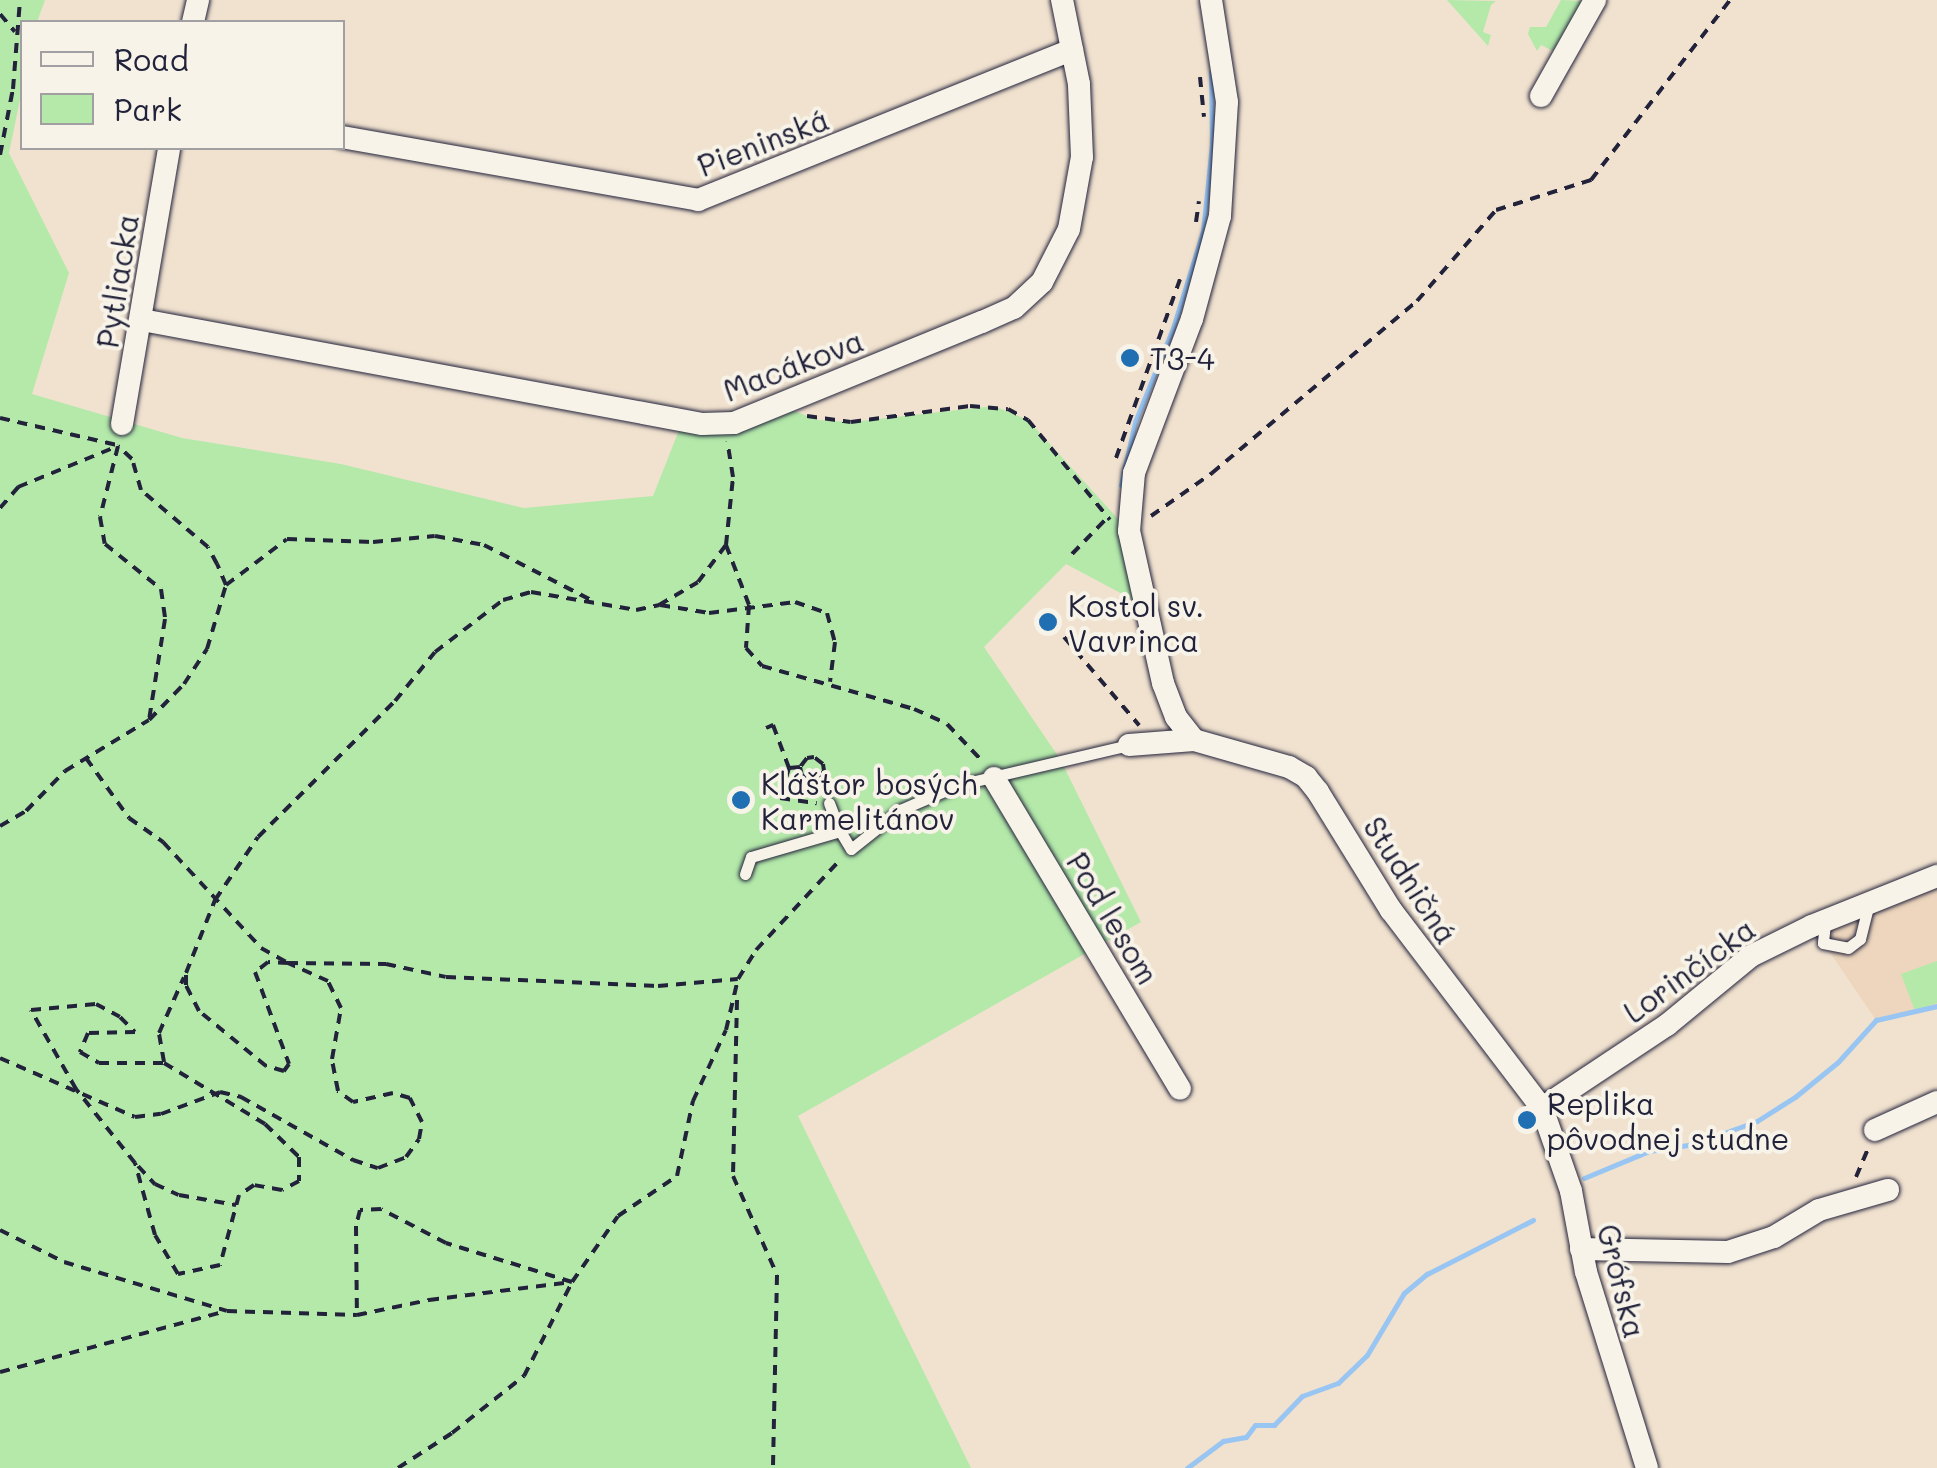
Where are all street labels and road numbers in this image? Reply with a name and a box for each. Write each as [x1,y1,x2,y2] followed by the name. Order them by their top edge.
[692,101,834,183] street label: Pieninská
[89,212,145,350] street label: Pytliacka
[718,322,868,408] street label: Macákova
[1357,810,1465,950] street label: Studničná
[1060,846,1166,990] street label: Pod lesom
[1616,910,1762,1030] street label: Lorinčícka
[1591,1220,1653,1342] street label: Grófska

